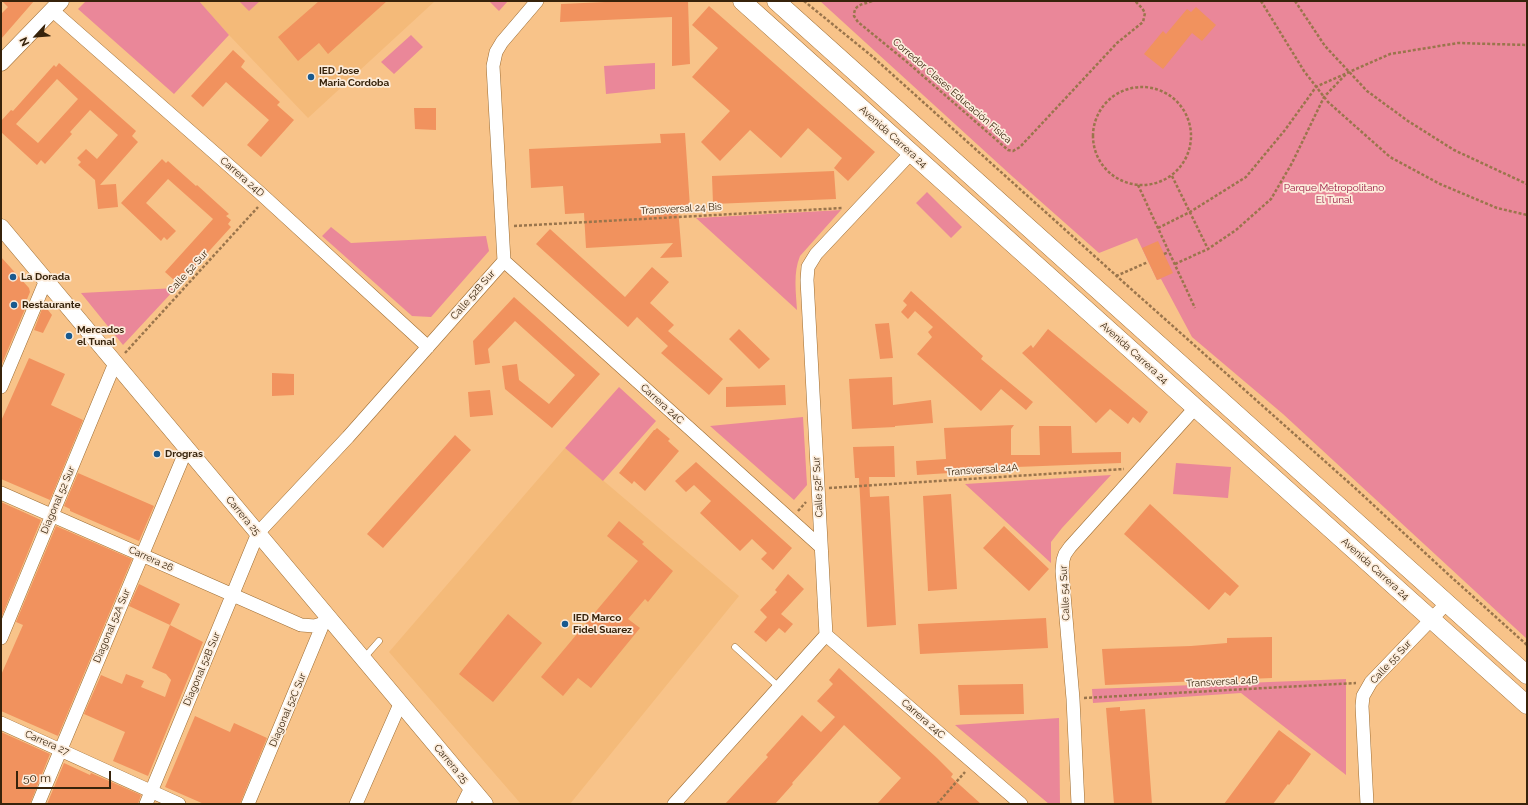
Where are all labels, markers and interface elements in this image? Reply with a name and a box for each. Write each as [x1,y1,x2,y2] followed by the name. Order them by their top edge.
[16,16,56,56] north arrow
[17,35,32,48] text: N
[890,36,1014,146] street label: Corredor Clases Educación Fisica
[319,65,389,88] place label: IED Jose Maria Cordoba
[306,72,316,82] marker: IED Jose Maria Cordoba
[857,103,929,171] street label: Avenida Carrera 24
[218,155,266,199] street label: Carrera 24D
[1284,182,1384,206] park label: Parque Metropolitano El Tunal
[640,201,722,217] street label: Transversal 24 Bis
[165,248,211,296] street label: Calle 52 Sur
[448,268,498,322] street label: Calle 52B Sur
[21,271,70,283] place label: La Dorada
[8,272,18,282] marker: La Dorada
[22,299,80,311] place label: Restaurante
[9,300,19,310] marker: Restaurante
[1098,319,1170,387] street label: Avenida Carrera 24
[77,324,124,348] place label: Mercados el Tunal
[64,331,74,341] marker: Mercados el Tunal
[638,381,686,427] street label: Carrera 24C
[165,448,203,460] place label: Drogras
[152,449,162,459] marker: Drogras
[810,456,826,518] street label: Calle 52F Sur
[946,461,1018,479] street label: Transversal 24A
[38,464,78,536] street label: Diagonal 52 Sur
[223,494,263,538] street label: Carrera 25
[1339,535,1411,603] street label: Avenida Carrera 24
[127,544,175,574] street label: Carrera 26
[1058,565,1072,621] street label: Calle 54 Sur
[91,587,133,665] street label: Diagonal 52A Sur
[573,612,632,636] place label: IED Marco Fidel Suarez
[560,619,570,629] marker: IED Marco Fidel Suarez
[181,630,223,708] street label: Diagonal 52B Sur
[1368,638,1414,686] street label: Calle 55 Sur
[267,671,309,749] street label: Diagonal 52C Sur
[1186,674,1258,690] street label: Transversal 24B
[899,697,947,741] street label: Carrera 24C
[23,728,71,758] street label: Carrera 27
[431,742,471,786] street label: Carrera 25
[18,763,113,789] scale bar
[23,771,51,785] text: 50 m

